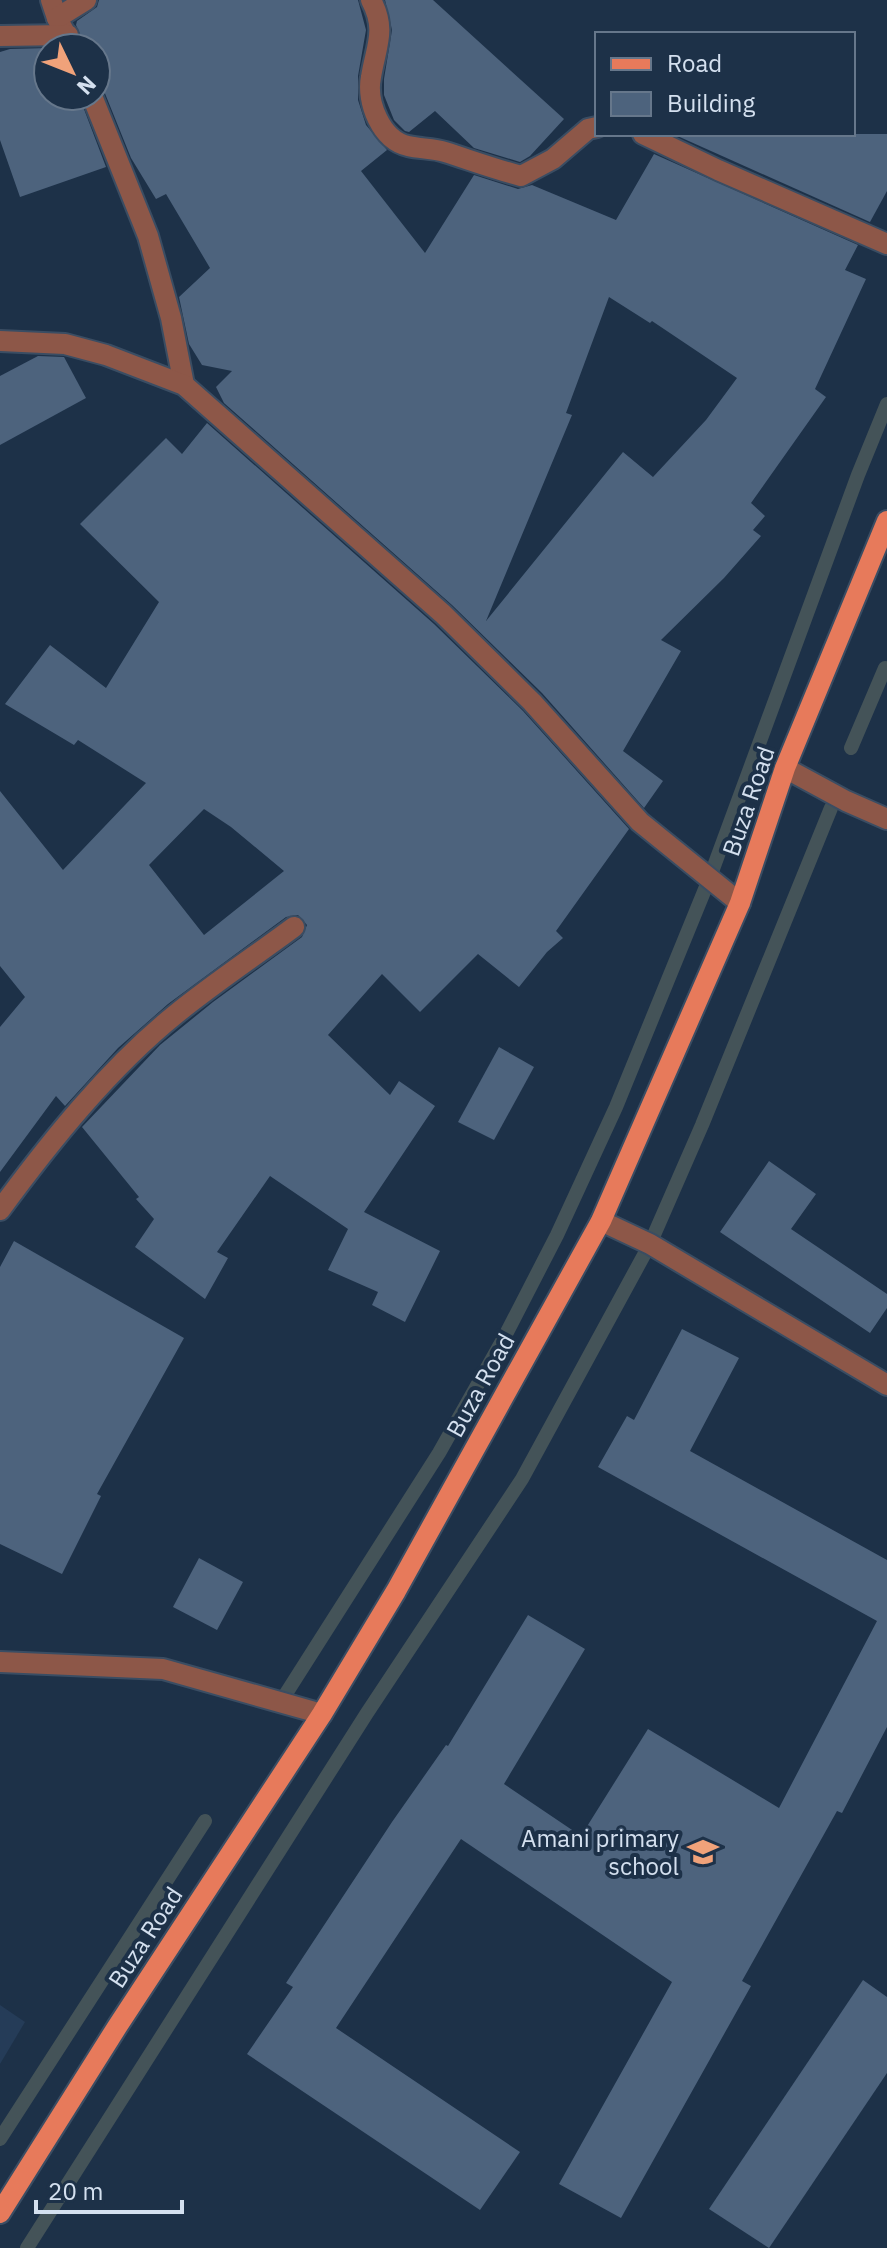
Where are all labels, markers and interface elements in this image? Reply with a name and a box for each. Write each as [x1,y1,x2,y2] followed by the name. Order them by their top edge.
[32,32,112,112] north arrow
[595,32,855,136] legend
[667,47,722,79] text: Road
[71,70,103,102] text: N
[667,87,755,119] text: Building
[714,742,782,860] street label: Buza Road
[438,1327,522,1443] street label: Buza Road
[521,1822,679,1882] place label: Amani primary school
[686,1835,720,1869] school or university icon: Amani primary school
[101,1880,189,1994] street label: Buza Road
[36,2164,182,2214] scale bar
[48,2175,103,2207] text: 20 m

